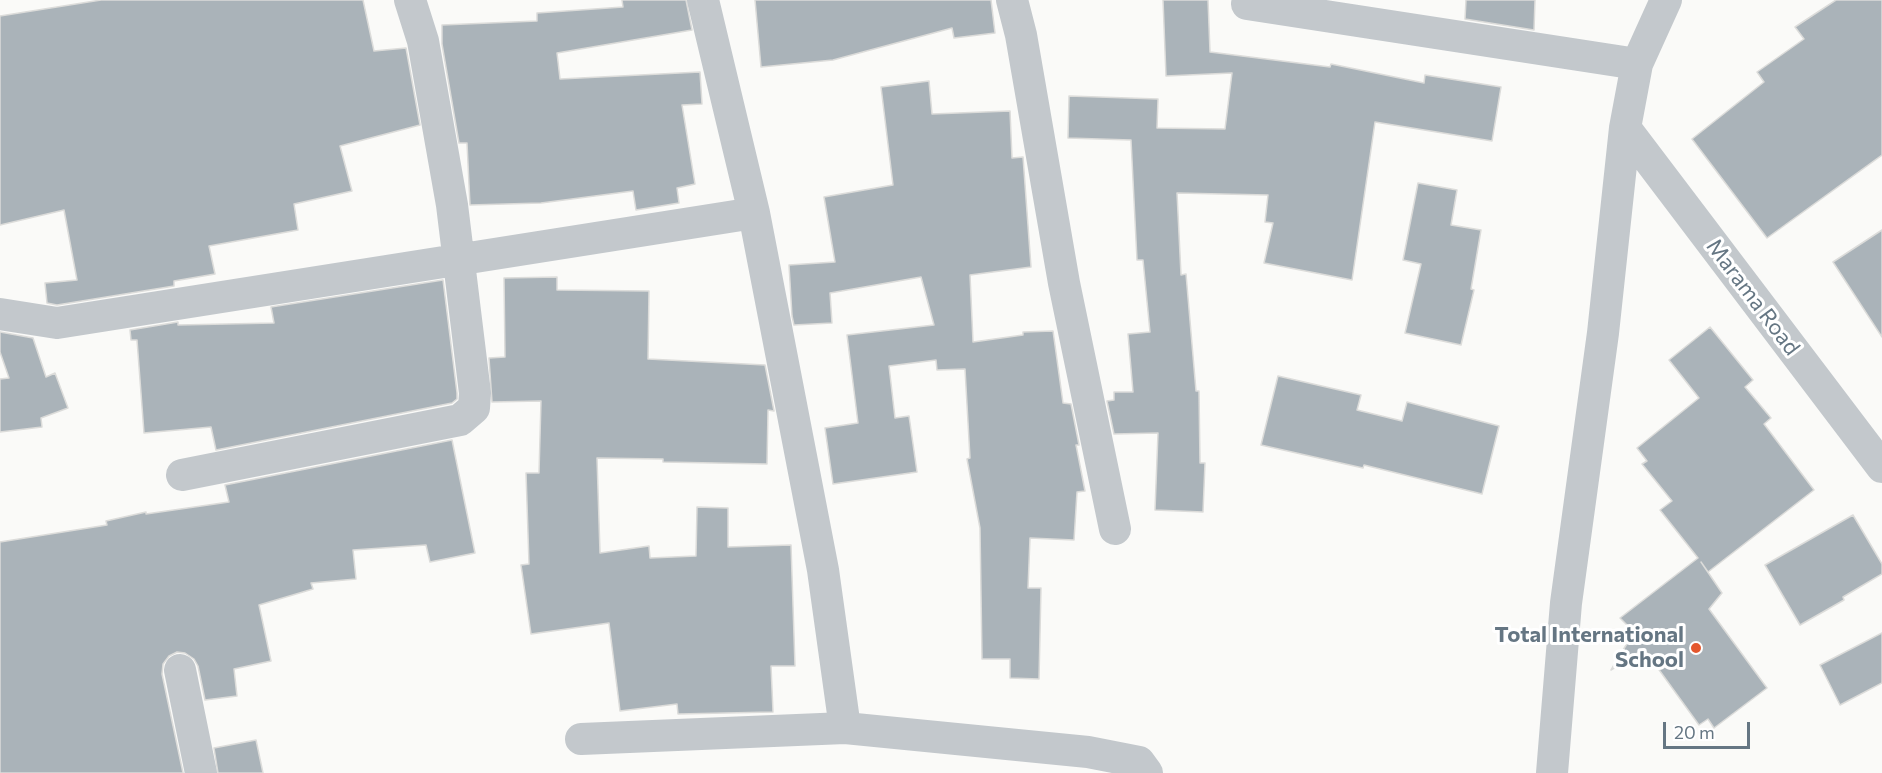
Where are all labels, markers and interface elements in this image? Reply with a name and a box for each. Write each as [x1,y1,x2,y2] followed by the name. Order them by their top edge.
[1701,234,1805,360] street label: Marama Road
[1495,622,1684,674] place label: Total International School
[1689,641,1703,655] marker: Total International School
[1666,710,1753,748] scale bar
[1674,721,1715,743] text: 20 m

